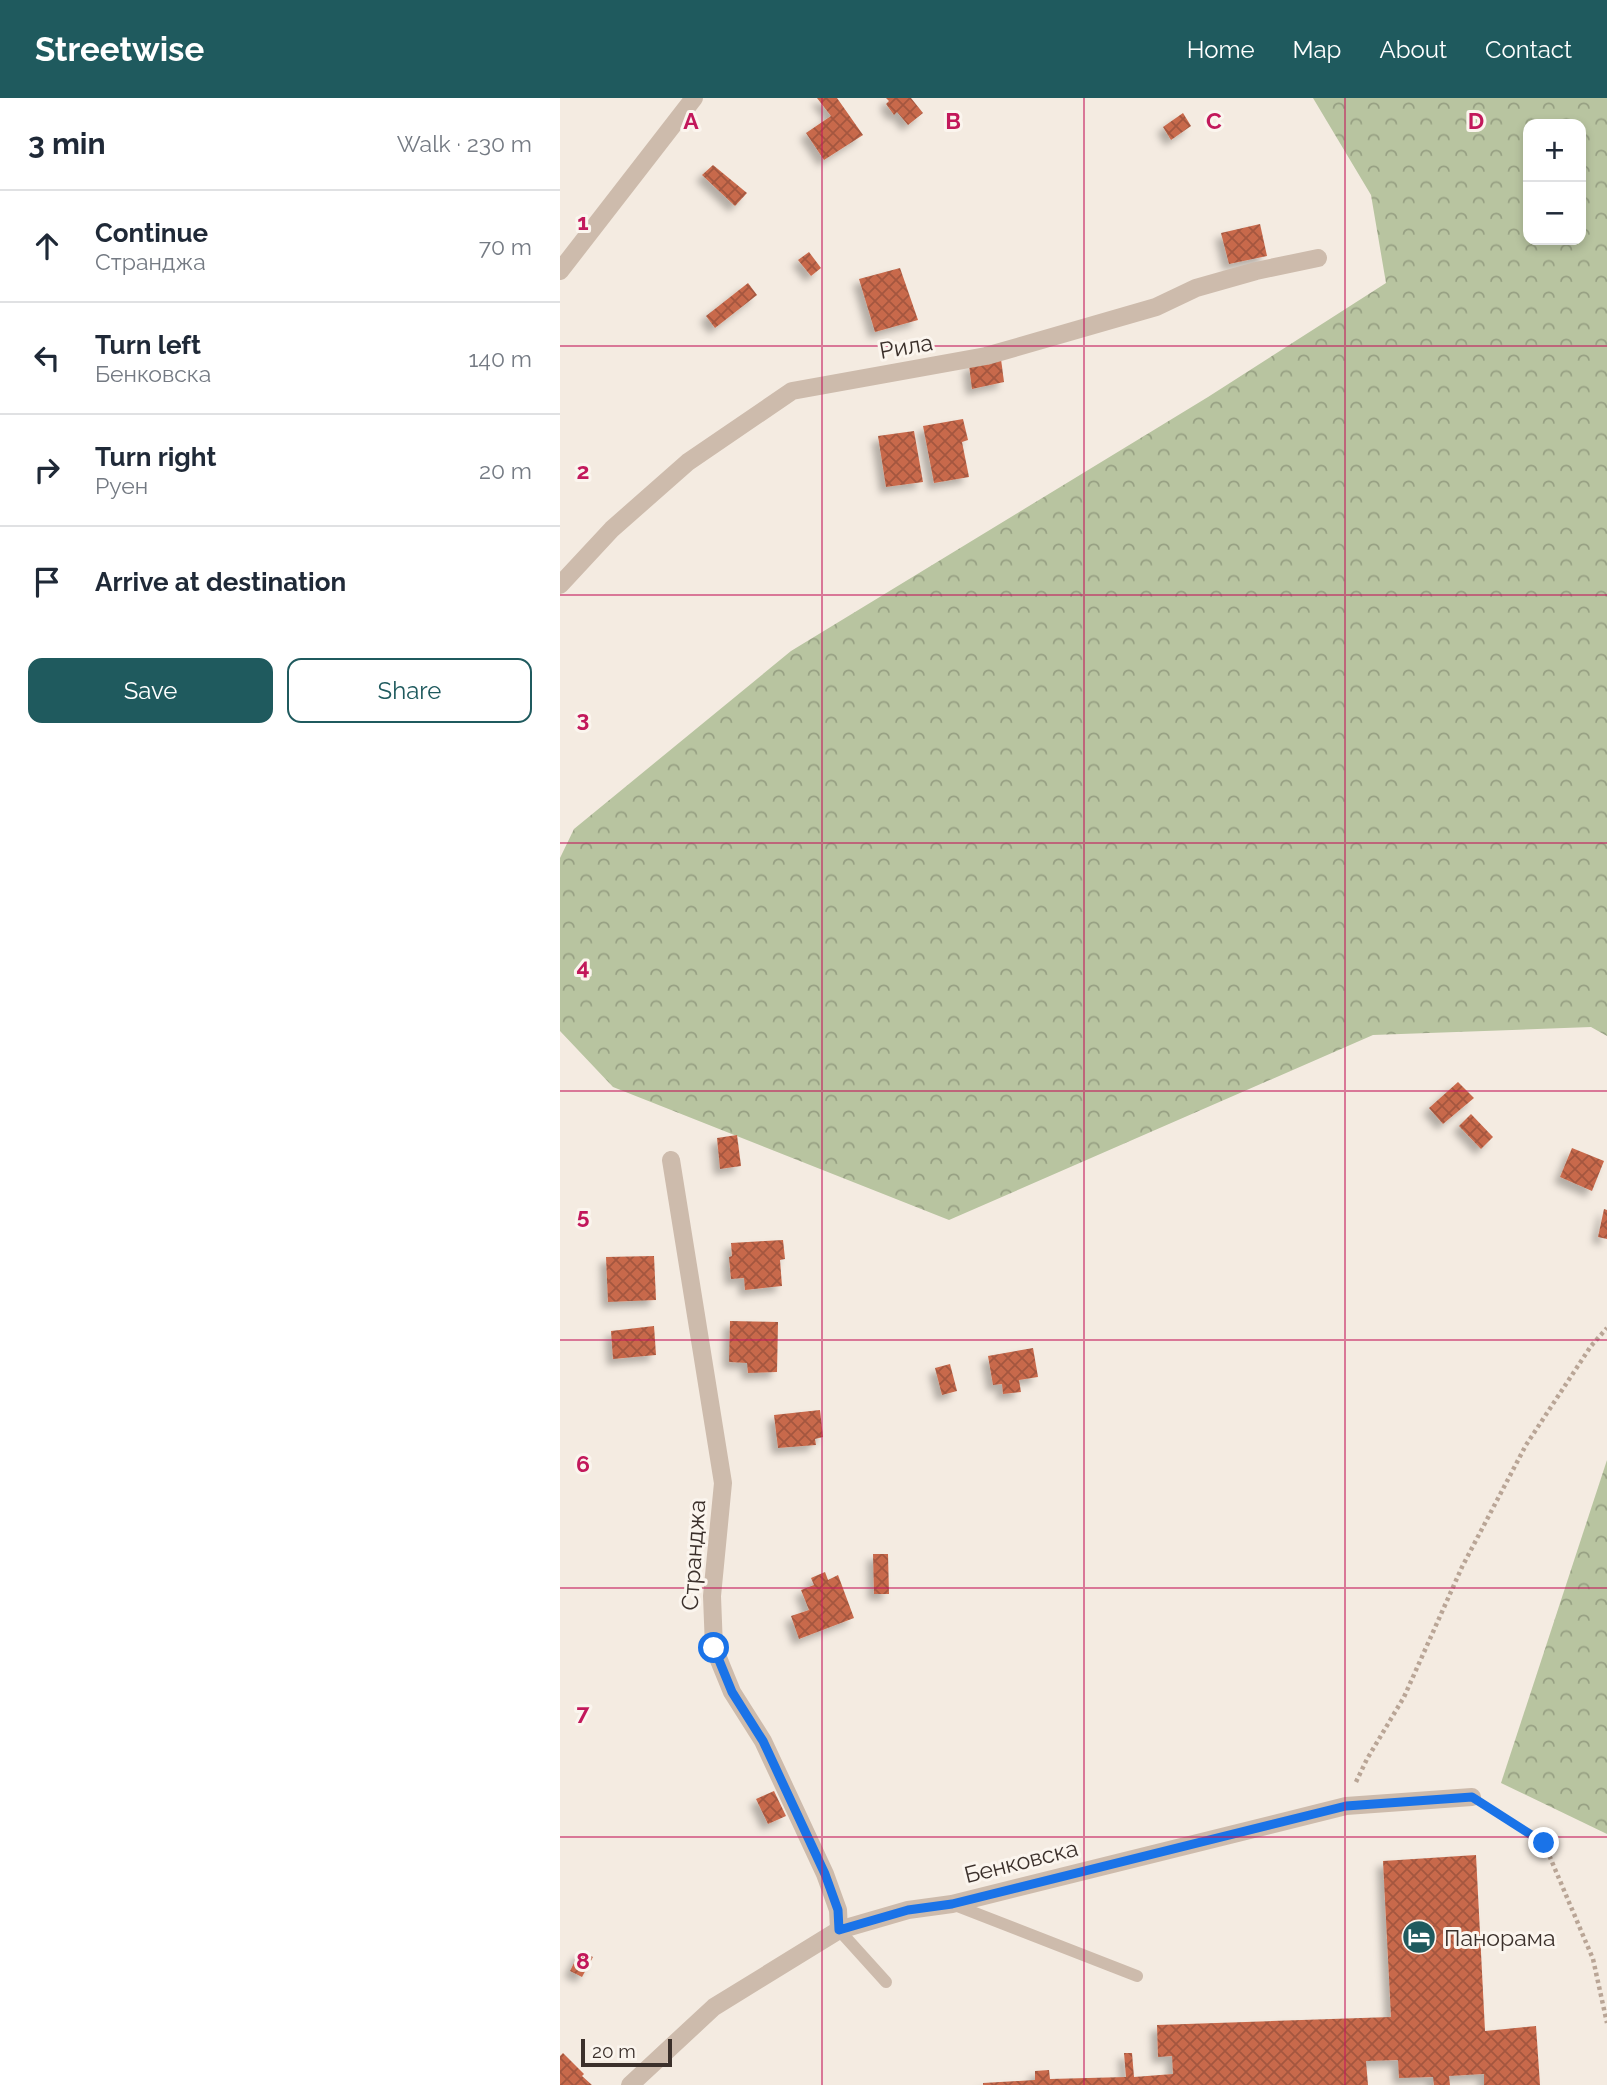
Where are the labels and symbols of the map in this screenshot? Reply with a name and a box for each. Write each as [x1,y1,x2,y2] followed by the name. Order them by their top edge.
[683,107,699,134] text: A
[945,107,961,134] text: B
[1206,107,1222,134] text: C
[1468,107,1484,134] text: D
[577,208,589,235] text: 1
[877,328,935,364] street label: Рила
[577,457,589,484] text: 2
[577,705,589,732] text: 3
[576,953,590,980] text: 4
[577,1202,590,1229] text: 5
[576,1450,590,1477] text: 6
[676,1499,710,1611] street label: Странджа
[698,1632,729,1663] route start
[577,1698,590,1725] text: 7
[1528,1827,1559,1858] route end
[961,1834,1081,1888] street label: Бенковска
[1400,1918,1438,1956] hotel icon: Панорама
[1444,1924,1555,1951] place label: Панорама
[576,1947,590,1974] text: 8
[581,2036,672,2068] scale bar

